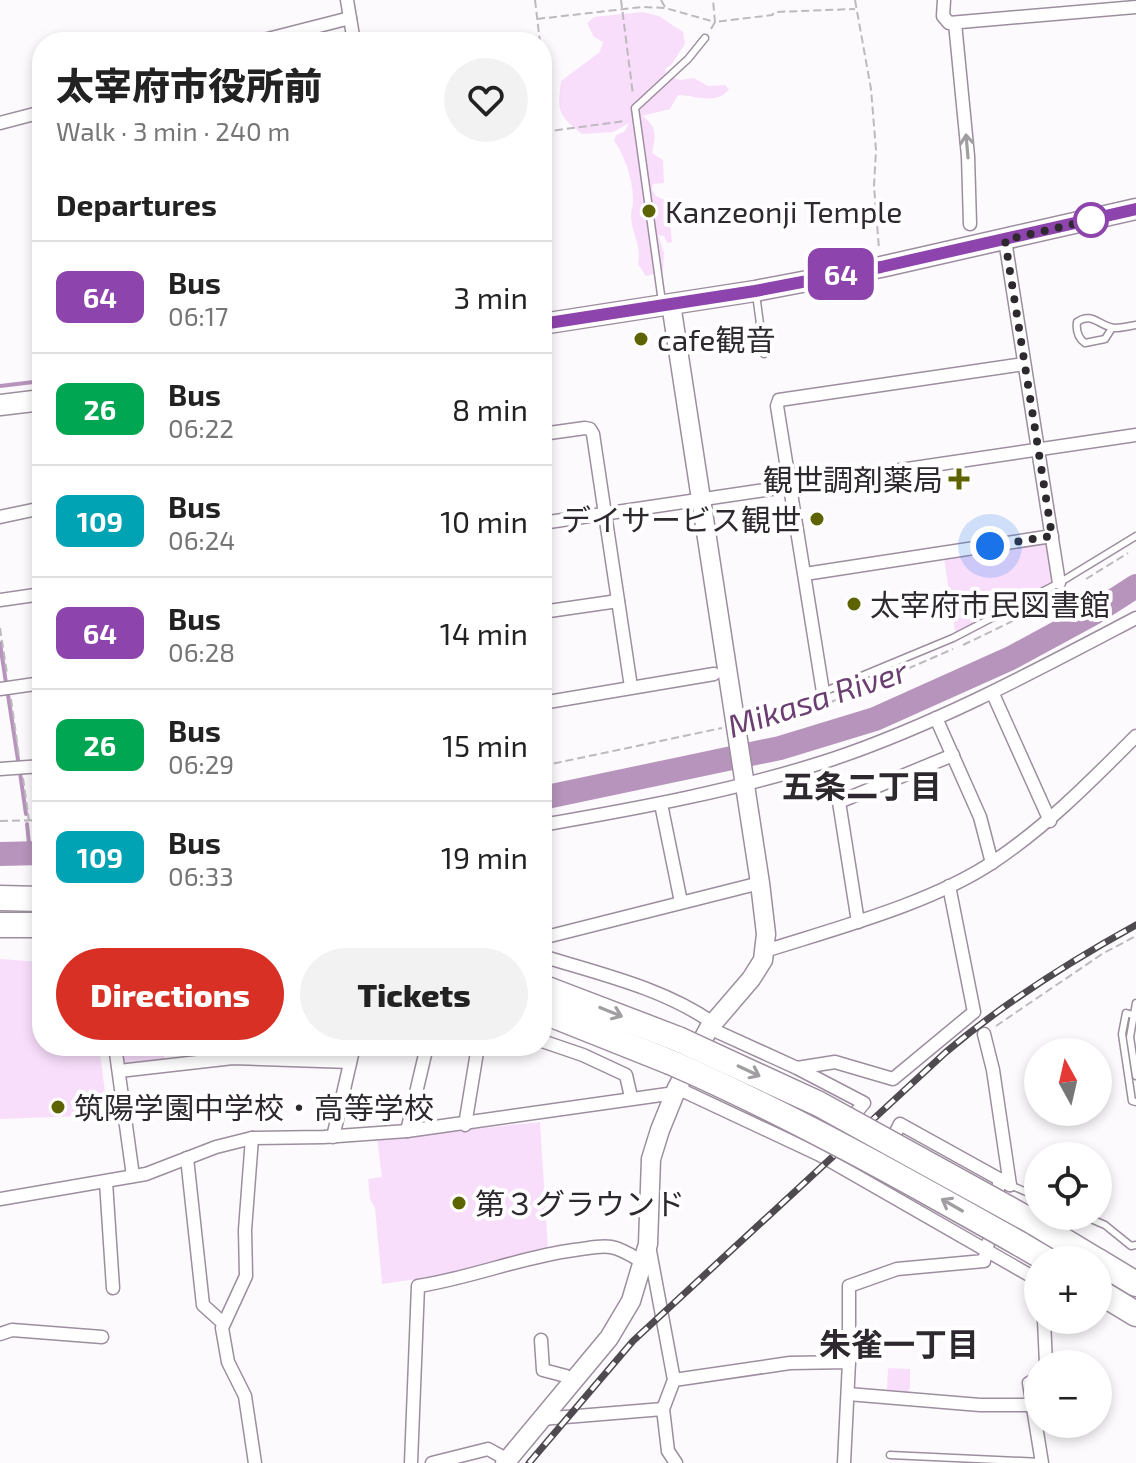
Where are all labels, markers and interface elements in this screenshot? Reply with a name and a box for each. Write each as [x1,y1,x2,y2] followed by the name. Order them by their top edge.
[444,58,528,142] button: heart
[56,62,322,108] text: 太宰府市役所前
[56,115,290,146] text: Walk · 3 min · 240 m
[959,133,974,160] one-way arrow
[56,186,217,222] text: Departures
[665,193,902,229] place label: Kanzeonji Temple
[640,202,658,220] marker: Kanzeonji Temple
[1074,203,1108,237] unlabelled marker
[805,248,877,300] line badge: 64
[824,257,858,291] text: 64
[168,264,221,300] text: Bus
[453,279,528,315] text: 3 min
[83,280,117,314] text: 64
[168,300,228,331] text: 06:17
[657,321,775,357] place label: cafe観音
[632,330,650,348] marker: cafe観音
[168,376,221,412] text: Bus
[452,391,528,427] text: 8 min
[84,392,116,426] text: 26
[168,412,234,443] text: 06:22
[763,461,943,497] place label: 観世調剤薬局
[950,470,968,488] marker: 観世調剤薬局
[168,488,221,524] text: Bus
[561,501,801,537] place label: デイサービス観世
[440,503,528,539] text: 10 min
[77,504,123,538] text: 109
[808,510,826,528] marker: デイサービス観世
[168,524,235,555] text: 06:24
[970,526,1010,566] your location
[870,586,1110,622] place label: 太宰府市民図書館
[845,595,863,613] marker: 太宰府市民図書館
[168,600,221,636] text: Bus
[440,615,528,651] text: 14 min
[83,616,117,650] text: 64
[168,636,235,667] text: 06:28
[722,650,913,744] water label: Mikasa River
[168,712,221,748] text: Bus
[442,727,528,763] text: 15 min
[84,728,116,762] text: 26
[168,748,234,779] text: 06:29
[782,766,942,804] district label: 五条二丁目
[168,824,221,860] text: Bus
[441,839,528,875] text: 19 min
[77,840,123,874] text: 109
[168,860,234,891] text: 06:33
[56,948,284,1040] button: Directions
[300,948,528,1040] button: Tickets
[598,1005,623,1020] one-way arrow
[1024,1038,1112,1126] north arrow
[1024,1038,1112,1438] map controls
[737,1064,761,1079] one-way arrow
[74,1089,434,1125] place label: 筑陽学園中学校・高等学校
[49,1098,67,1116] marker: 筑陽学園中学校・高等学校
[1024,1142,1112,1230] button: locate
[475,1185,685,1221] place label: 第３グラウンド
[450,1194,468,1212] marker: 第３グラウンド
[941,1197,964,1213] one-way arrow
[1024,1246,1112,1334] button: +
[819,1324,979,1362] district label: 朱雀一丁目
[1024,1350,1112,1438] button: −

